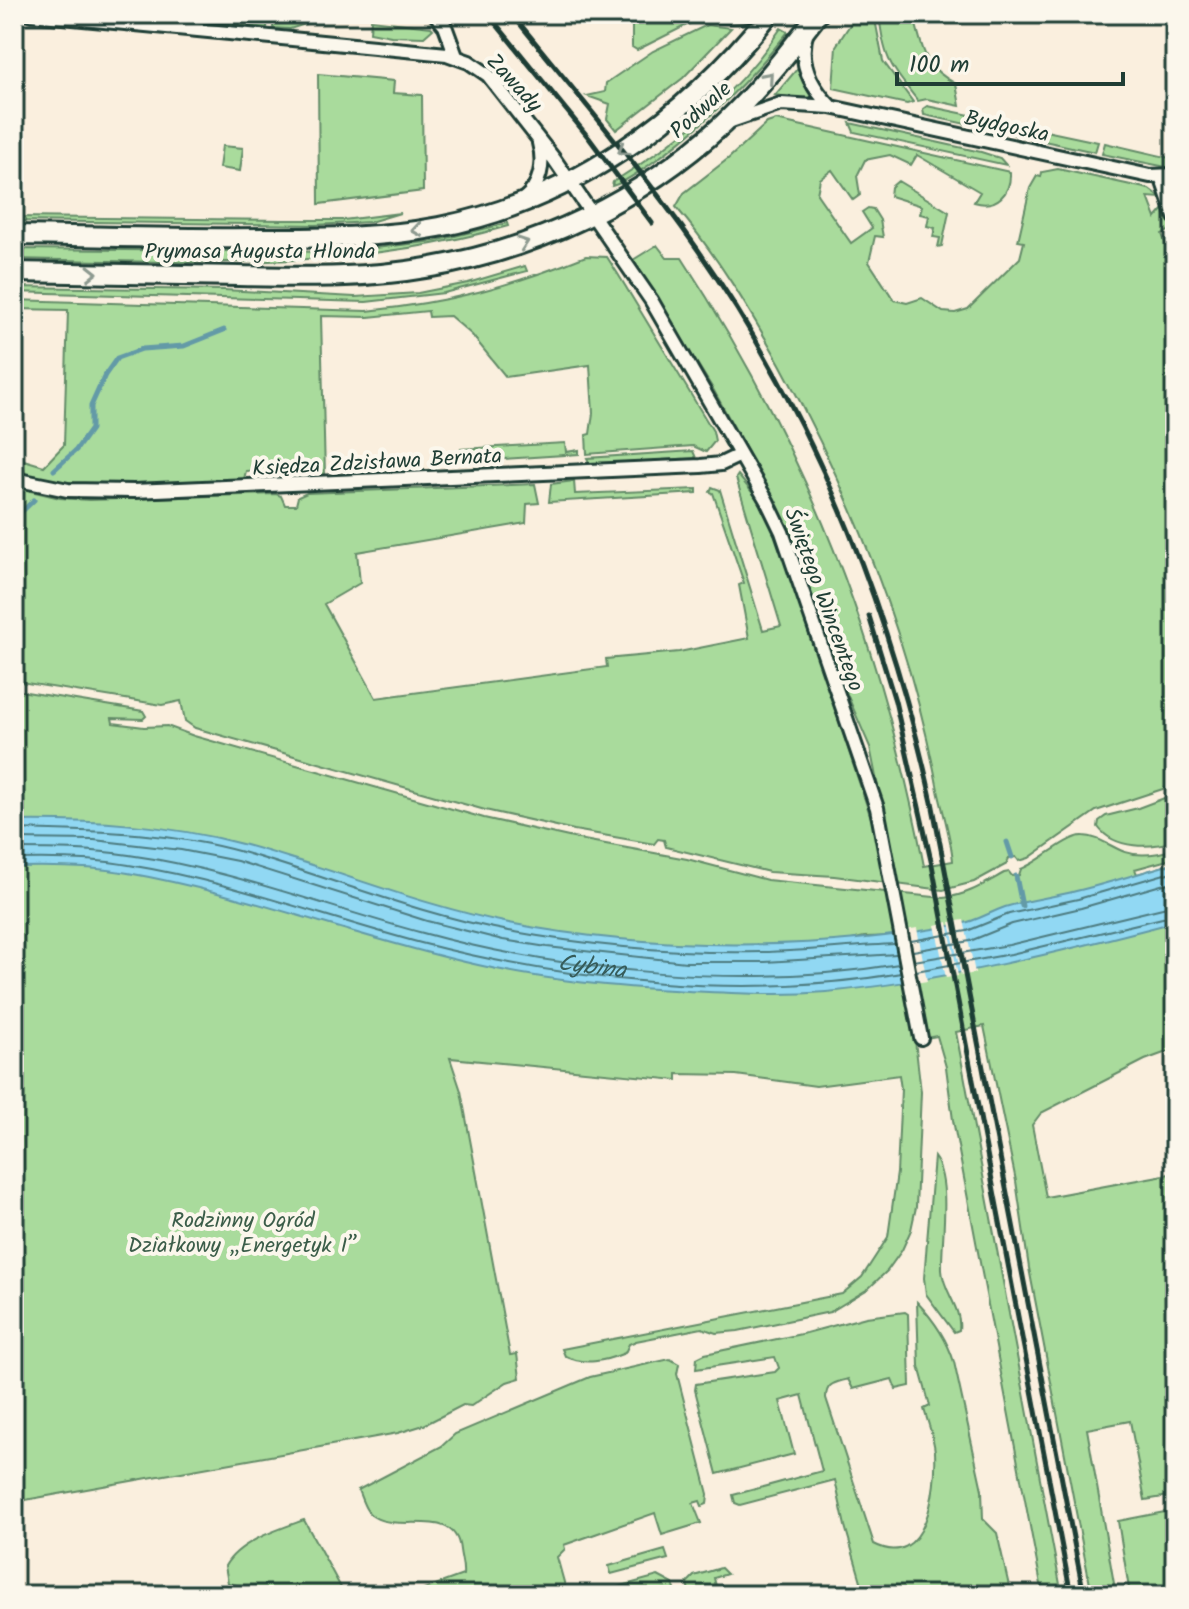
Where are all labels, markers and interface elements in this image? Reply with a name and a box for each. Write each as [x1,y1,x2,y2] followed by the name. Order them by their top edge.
[897,36,1123,86] scale bar
[476,46,550,122] street label: Zawady
[909,46,969,85] text: 100 m
[759,71,773,86] one-way arrow
[663,73,741,148] street label: Podwale
[961,101,1052,153] street label: Bydgoska
[617,141,631,156] one-way arrow
[410,221,423,238] one-way arrow
[144,235,376,270] street label: Prymasa Augusta Hlonda
[516,236,530,253] one-way arrow
[86,264,99,282] one-way arrow
[251,439,503,488] street label: Księdza Zdzisława Bernata
[773,503,872,697] street label: Świętego Wincentego
[555,944,629,991] water label: Cybina
[128,1204,358,1264] park label: Rodzinny Ogród Działkowy „Energetyk I”

